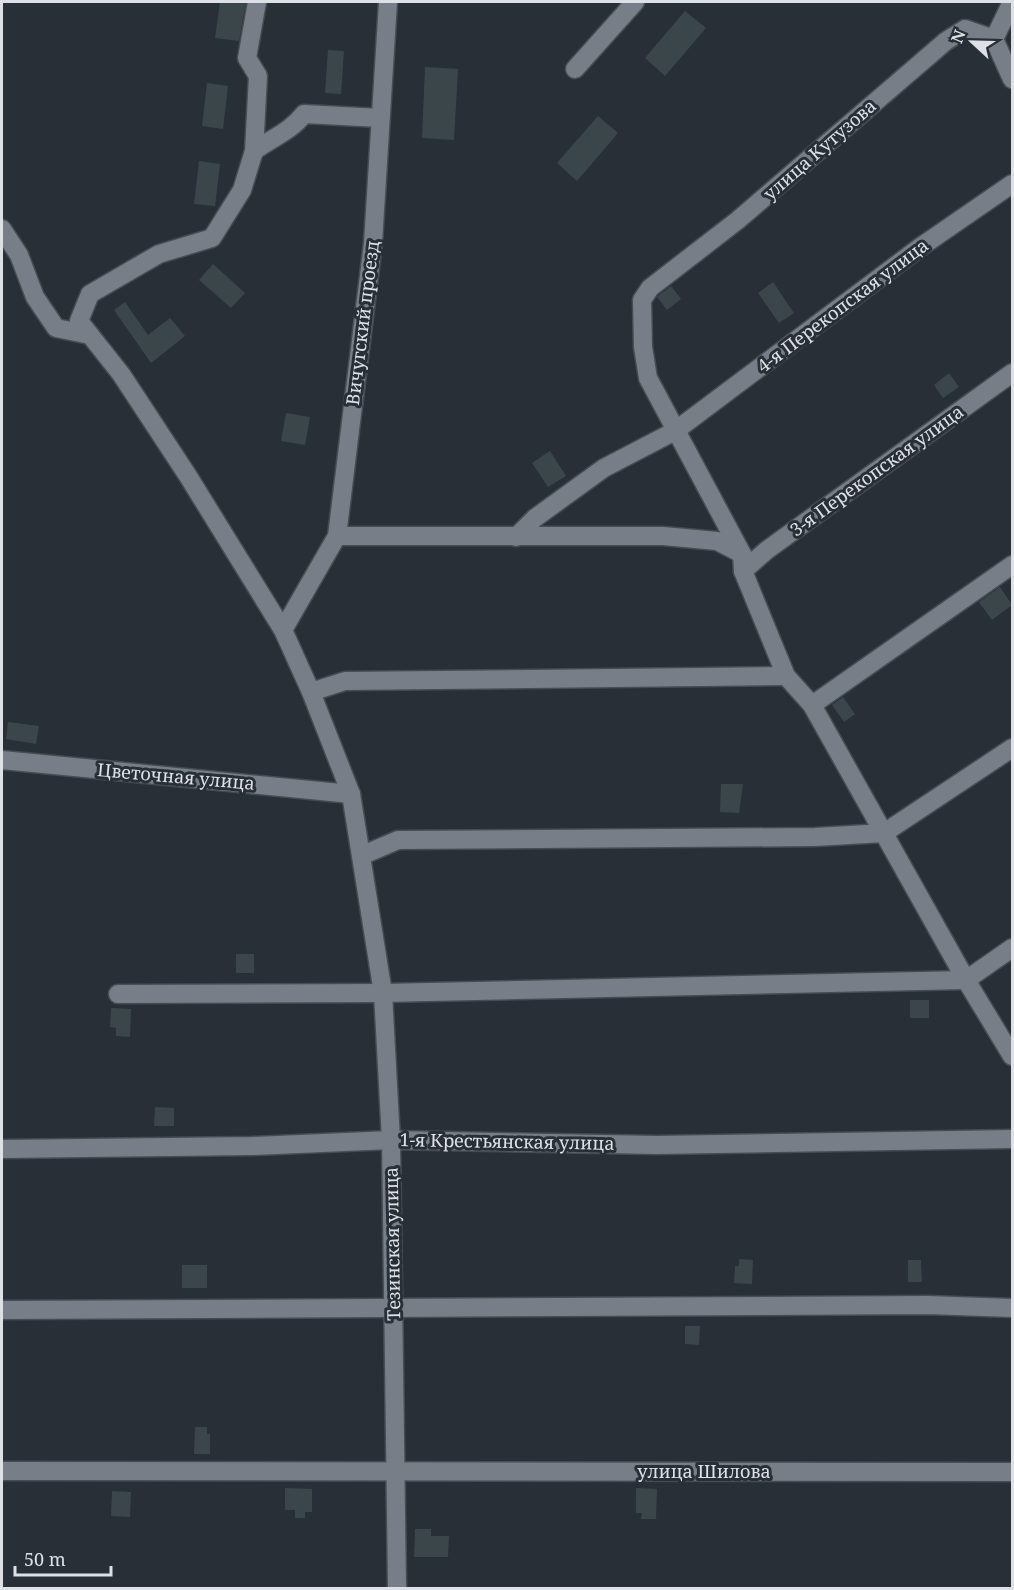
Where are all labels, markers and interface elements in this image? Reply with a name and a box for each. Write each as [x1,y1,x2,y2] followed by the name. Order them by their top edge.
[942,12,1002,72] north arrow
[946,26,971,46] text: N
[758,94,881,205] street label: улица Кутузова
[752,233,933,378] street label: 4-я Перекопская улица
[340,239,384,407] street label: Вичугский проезд
[785,399,968,541] street label: 3-я Перекопская улица
[96,757,256,795] street label: Цветочная улица
[399,1127,615,1155] street label: 1-я Крестьянская улица
[379,1167,405,1321] street label: Тезинская улица
[637,1459,771,1483] street label: улица Шилова
[15,1539,111,1577] scale bar
[24,1547,66,1571] text: 50 m

